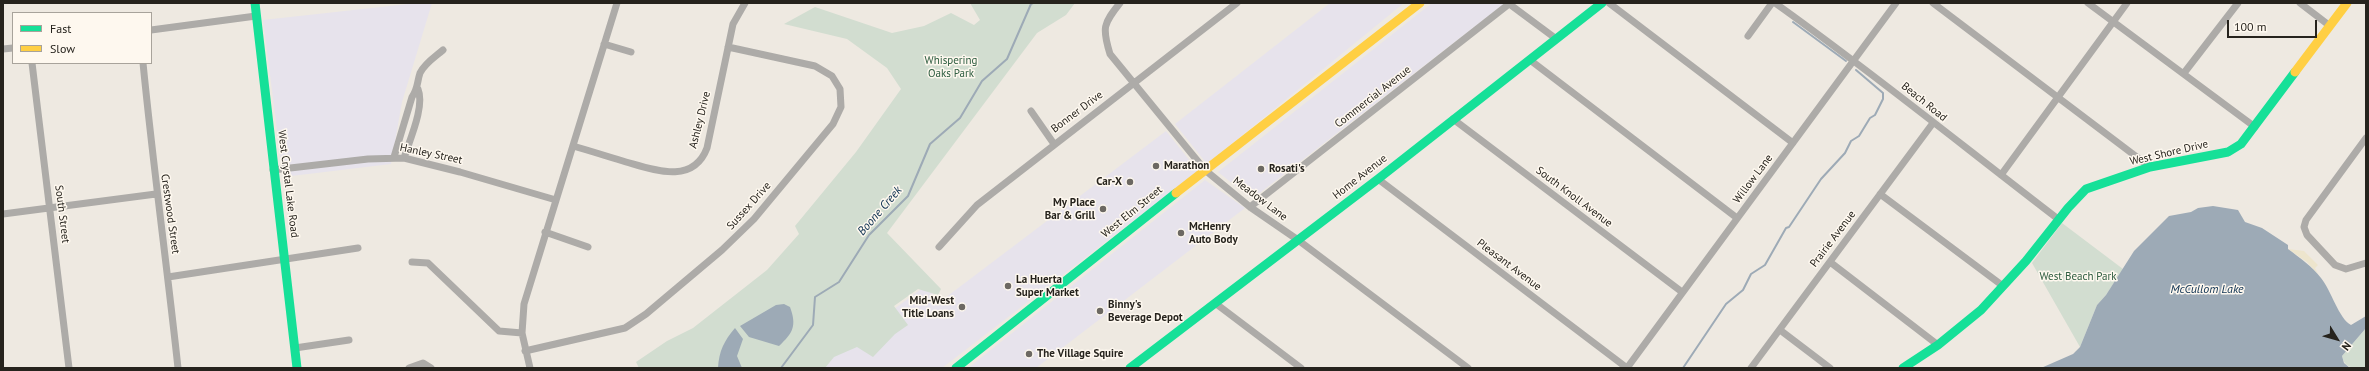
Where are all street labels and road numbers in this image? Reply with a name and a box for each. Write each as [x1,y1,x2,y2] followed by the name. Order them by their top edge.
[1332,63,1414,131] street label: Commercial Avenue
[1899,80,1949,124] street label: Beach Road
[1049,88,1105,136] street label: Bonner Drive
[687,90,713,150] street label: Ashley Drive
[275,129,301,239] street label: West Crystal Lake Road
[2128,138,2210,168] street label: West Shore Drive
[399,141,463,167] street label: Hanley Street
[1330,152,1390,202] street label: Home Avenue
[1730,152,1776,206] street label: Willow Lane
[1533,164,1615,230] street label: South Knoll Avenue
[158,173,182,255] street label: Crestwood Street
[1230,174,1290,224] street label: Meadow Lane
[724,179,774,233] street label: Sussex Drive
[1099,183,1165,241] street label: West Elm Street
[52,184,72,244] street label: South Street
[1807,208,1859,270] street label: Prairie Avenue
[1474,236,1544,294] street label: Pleasant Avenue

